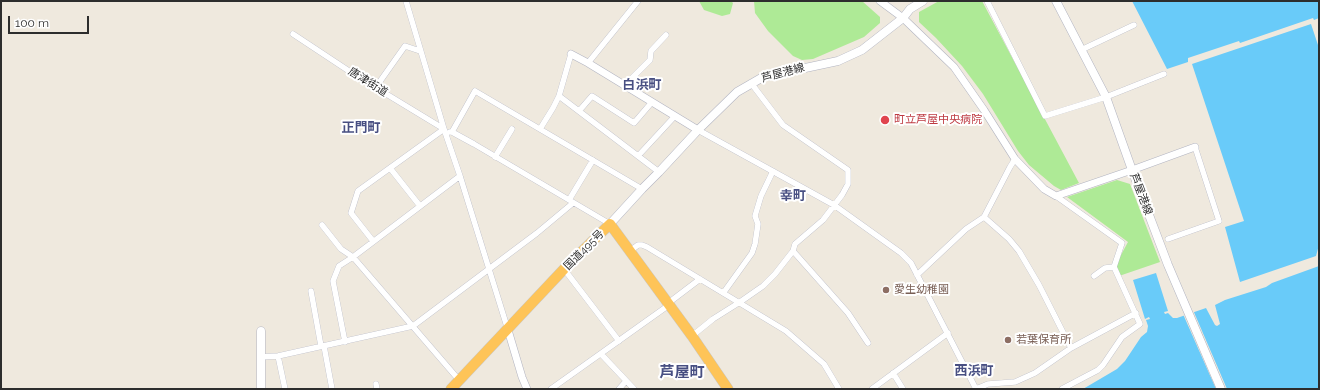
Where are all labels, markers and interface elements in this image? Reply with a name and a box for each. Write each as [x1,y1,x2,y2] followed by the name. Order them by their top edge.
[10,8,91,34] scale bar
[15,16,49,30] text: 100 m
[760,61,806,85] street label: 芦屋港線
[346,65,390,99] street label: 唐津街道
[623,77,661,93] district label: 白浜町
[894,113,982,127] place label: 町立芦屋中央病院
[879,114,891,126] marker: 町立芦屋中央病院
[342,120,380,136] district label: 正門町
[1127,171,1155,217] street label: 芦屋港線
[780,188,806,204] district label: 幸町
[561,227,607,273] street label: 国道495号
[894,283,949,297] place label: 愛生幼稚園
[881,285,891,295] marker: 愛生幼稚園
[1016,333,1071,347] place label: 若葉保育所
[1003,335,1013,345] marker: 若葉保育所
[660,363,704,381] district label: 芦屋町
[955,363,993,379] district label: 西浜町

